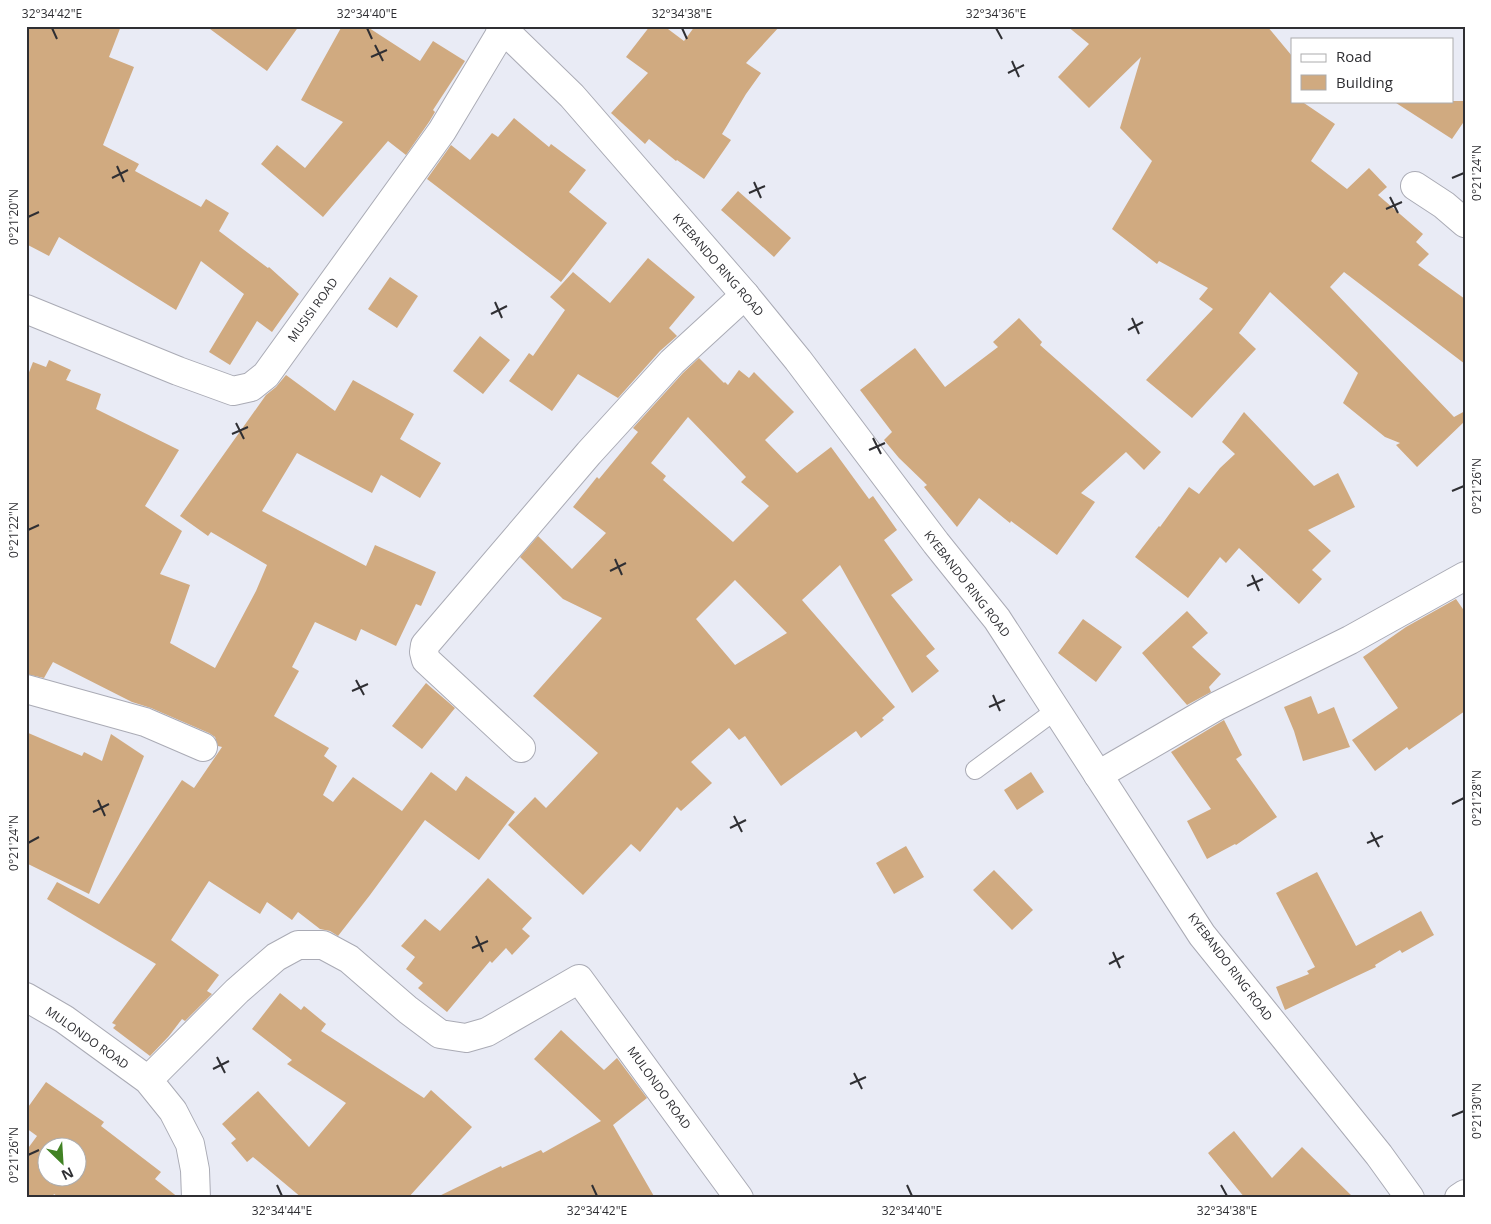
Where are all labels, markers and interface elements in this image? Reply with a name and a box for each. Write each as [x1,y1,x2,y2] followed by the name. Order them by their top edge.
[22,5,82,22] text: 32°34'42"E
[337,5,397,22] text: 32°34'40"E
[652,5,712,22] text: 32°34'38"E
[966,5,1026,22] text: 32°34'36"E
[1291,38,1454,102] legend
[1336,46,1372,66] text: Road
[1336,72,1393,92] text: Building
[1468,145,1485,201] text: 0°21'24"N
[5,189,22,245] text: 0°21'20"N
[669,210,768,320] street label: KYEBANDO RING ROAD
[284,274,342,345] street label: MUSISI ROAD
[1468,458,1485,514] text: 0°21'26"N
[5,502,22,558] text: 0°21'22"N
[920,527,1014,641] street label: KYEBANDO RING ROAD
[1468,770,1485,826] text: 0°21'28"N
[5,815,22,871] text: 0°21'24"N
[1184,909,1277,1024] street label: KYEBANDO RING ROAD
[42,1002,132,1073] street label: MULONDO ROAD
[624,1043,695,1132] street label: MULONDO ROAD
[1468,1083,1485,1139] text: 0°21'30"N
[5,1127,22,1183] text: 0°21'26"N
[38,1136,88,1186] north arrow
[59,1163,77,1185] text: N
[252,1202,312,1219] text: 32°34'44"E
[567,1202,627,1219] text: 32°34'42"E
[882,1202,942,1219] text: 32°34'40"E
[1197,1202,1257,1219] text: 32°34'38"E

